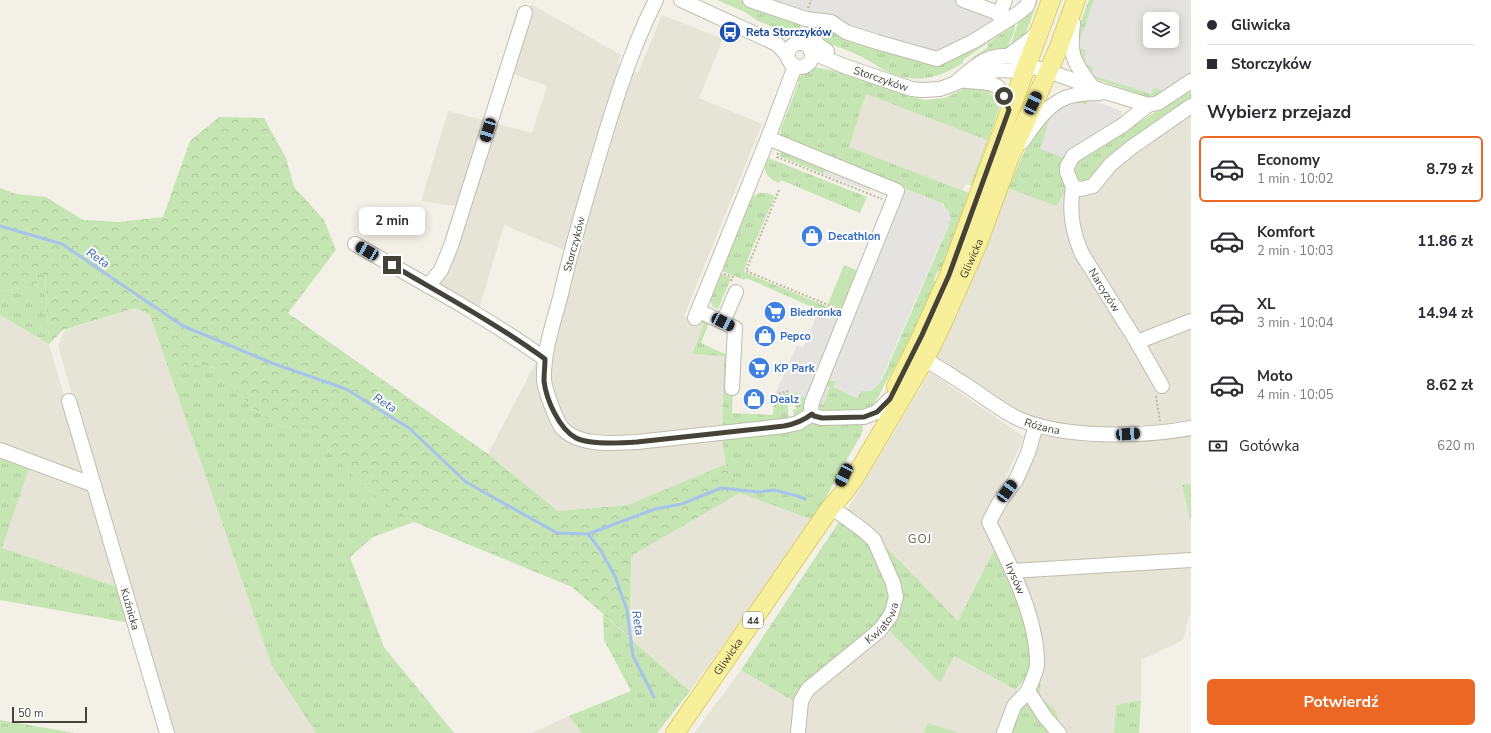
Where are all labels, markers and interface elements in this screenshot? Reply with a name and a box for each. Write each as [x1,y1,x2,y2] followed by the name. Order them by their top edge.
[1143,12,1179,48] map controls
[1143,12,1179,48] button: layers
[1231,15,1291,35] text: Gliwicka
[717,19,743,45] bus stop icon: Reta Storczyków
[746,25,832,40] place label: Reta Storczyków
[1231,54,1312,74] text: Storczyków
[851,63,910,95] street label: Storczyków
[995,87,1013,105] route start
[1022,90,1044,116] car
[1207,100,1351,124] text: Wybierz przejazd
[479,117,497,143] car
[1257,150,1320,170] text: Economy
[1209,151,1245,187] icon: car
[1426,159,1473,179] text: 8.79 zł
[1257,170,1333,188] text: 1 min · 10:02
[359,207,425,235] callout: 2 min
[375,212,409,230] text: 2 min
[560,215,589,274] street label: Storczyków
[1257,222,1315,242] text: Komfort
[799,223,825,249] shop icon: Decathlon
[1209,223,1245,259] icon: car
[828,229,880,244] place label: Decathlon
[1417,231,1473,251] text: 11.86 zł
[956,236,987,281] street label: Gliwicka
[354,240,380,262] car
[1257,242,1333,260] text: 2 min · 10:03
[83,244,113,272] water label: Reta
[383,256,401,274] route end
[1085,266,1123,315] street label: Narcyzów
[1257,294,1276,314] text: XL
[1209,295,1245,331] icon: car
[762,299,788,325] supermarket icon: Biedronka
[1417,303,1473,323] text: 14.94 zł
[790,305,842,320] place label: Biedronka
[710,311,736,333] car
[1257,314,1333,332] text: 3 min · 10:04
[752,323,778,349] shop icon: Pepco
[780,329,811,344] place label: Pepco
[746,355,772,381] supermarket icon: KP Park
[774,361,816,376] place label: KP Park
[1257,366,1293,386] text: Moto
[1209,367,1245,403] icon: car
[1426,375,1473,395] text: 8.62 zł
[741,386,767,412] shop icon: Dealz
[1257,386,1333,404] text: 4 min · 10:05
[370,390,400,416] water label: Reta
[770,392,799,407] place label: Dealz
[1022,415,1061,438] street label: Różana
[1116,427,1140,441] car
[1207,435,1229,457] icon: cash
[1239,436,1300,456] text: Gotówka
[1437,437,1475,455] text: 620 m
[833,462,855,488] car
[995,478,1019,504] car
[908,531,932,547] district label: GOJ
[1002,560,1028,597] street label: Irysów
[117,586,143,632] street label: Kuźnicka
[862,601,902,647] street label: Kwiatowa
[628,609,648,637] water label: Reta
[743,612,763,628] road number: 44
[710,635,746,678] street label: Gliwicka
[1207,679,1475,725] button: Potwierdź
[12,705,87,724] scale bar
[18,706,43,721] text: 50 m

